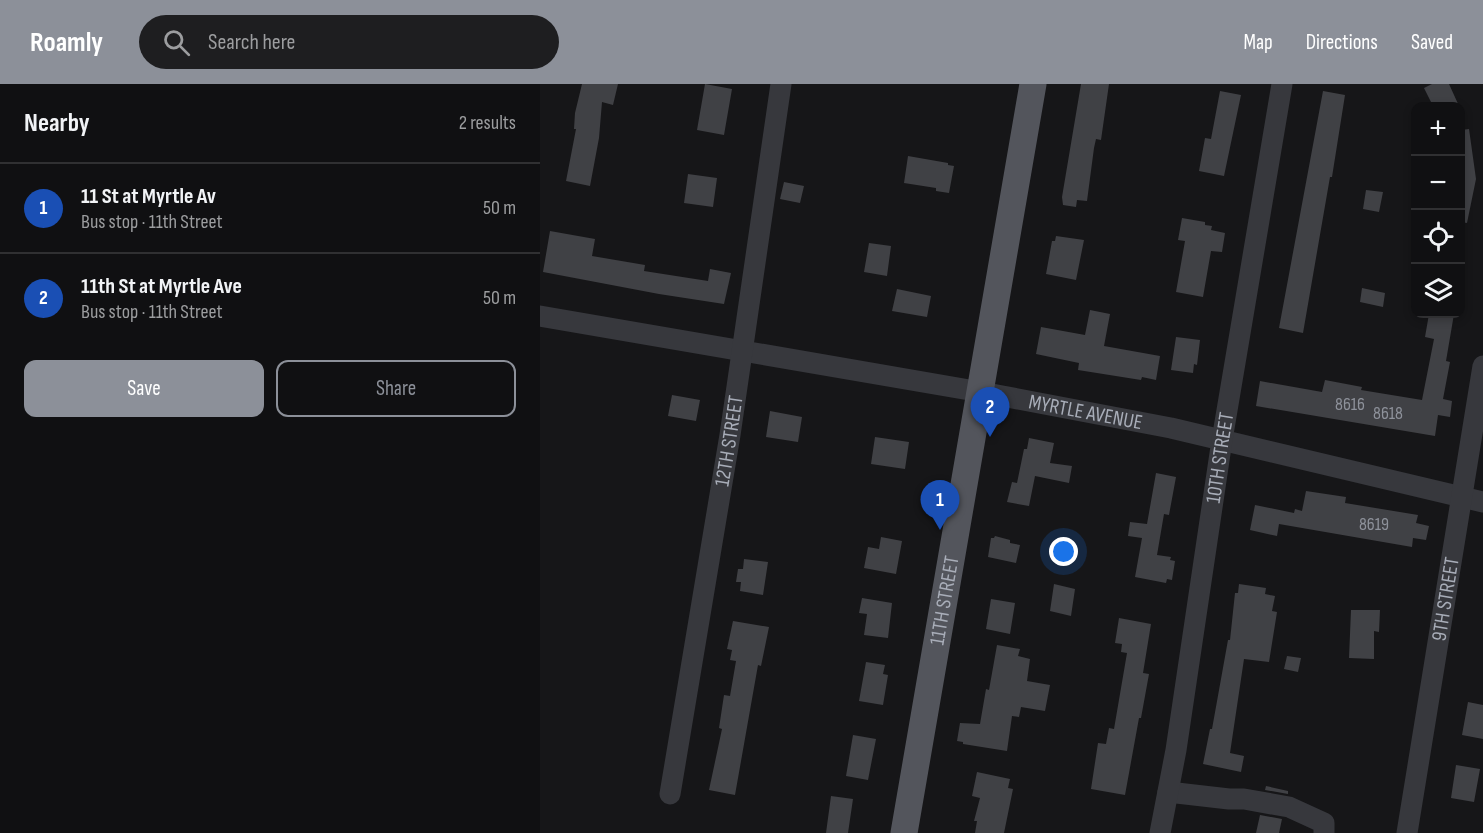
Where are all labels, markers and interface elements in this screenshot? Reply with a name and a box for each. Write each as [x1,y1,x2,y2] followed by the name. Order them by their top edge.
[139,15,559,69] search box
[30,26,103,59] text: Roamly
[160,26,193,59] icon: search
[208,29,295,56] text: Search here
[1243,30,1273,55] text: Map
[1306,30,1378,55] text: Directions
[1411,30,1453,55] text: Saved
[1411,102,1465,318] map controls
[1411,102,1465,156] button: +
[24,108,90,139] text: Nearby
[459,111,516,135] text: 2 results
[1411,156,1465,210] button: −
[81,183,216,210] text: 11 St at Myrtle Av
[40,196,47,220] text: 1
[483,196,516,220] text: 50 m
[81,210,223,234] text: Bus stop · 11th Street
[1411,210,1465,264] button: locate
[1411,264,1465,318] button: layers
[81,273,242,300] text: 11th St at Myrtle Ave
[39,286,48,310] text: 2
[483,286,516,310] text: 50 m
[81,300,223,324] text: Bus stop · 11th Street
[24,360,264,417] button: Save
[276,360,516,417] button: Share
[970,388,1010,437] pin: 2
[1027,389,1144,435] street label: MYRTLE AVENUE
[710,393,749,488] street label: 12TH STREET
[1335,394,1365,415] house number: 8616
[1373,403,1403,424] house number: 8618
[1201,410,1240,505] street label: 10TH STREET
[920,480,960,530] pin: 1
[1359,514,1389,535] house number: 8619
[1049,537,1078,566] your location
[925,553,965,647] street label: 11TH STREET
[1426,555,1465,643] street label: 9TH STREET

